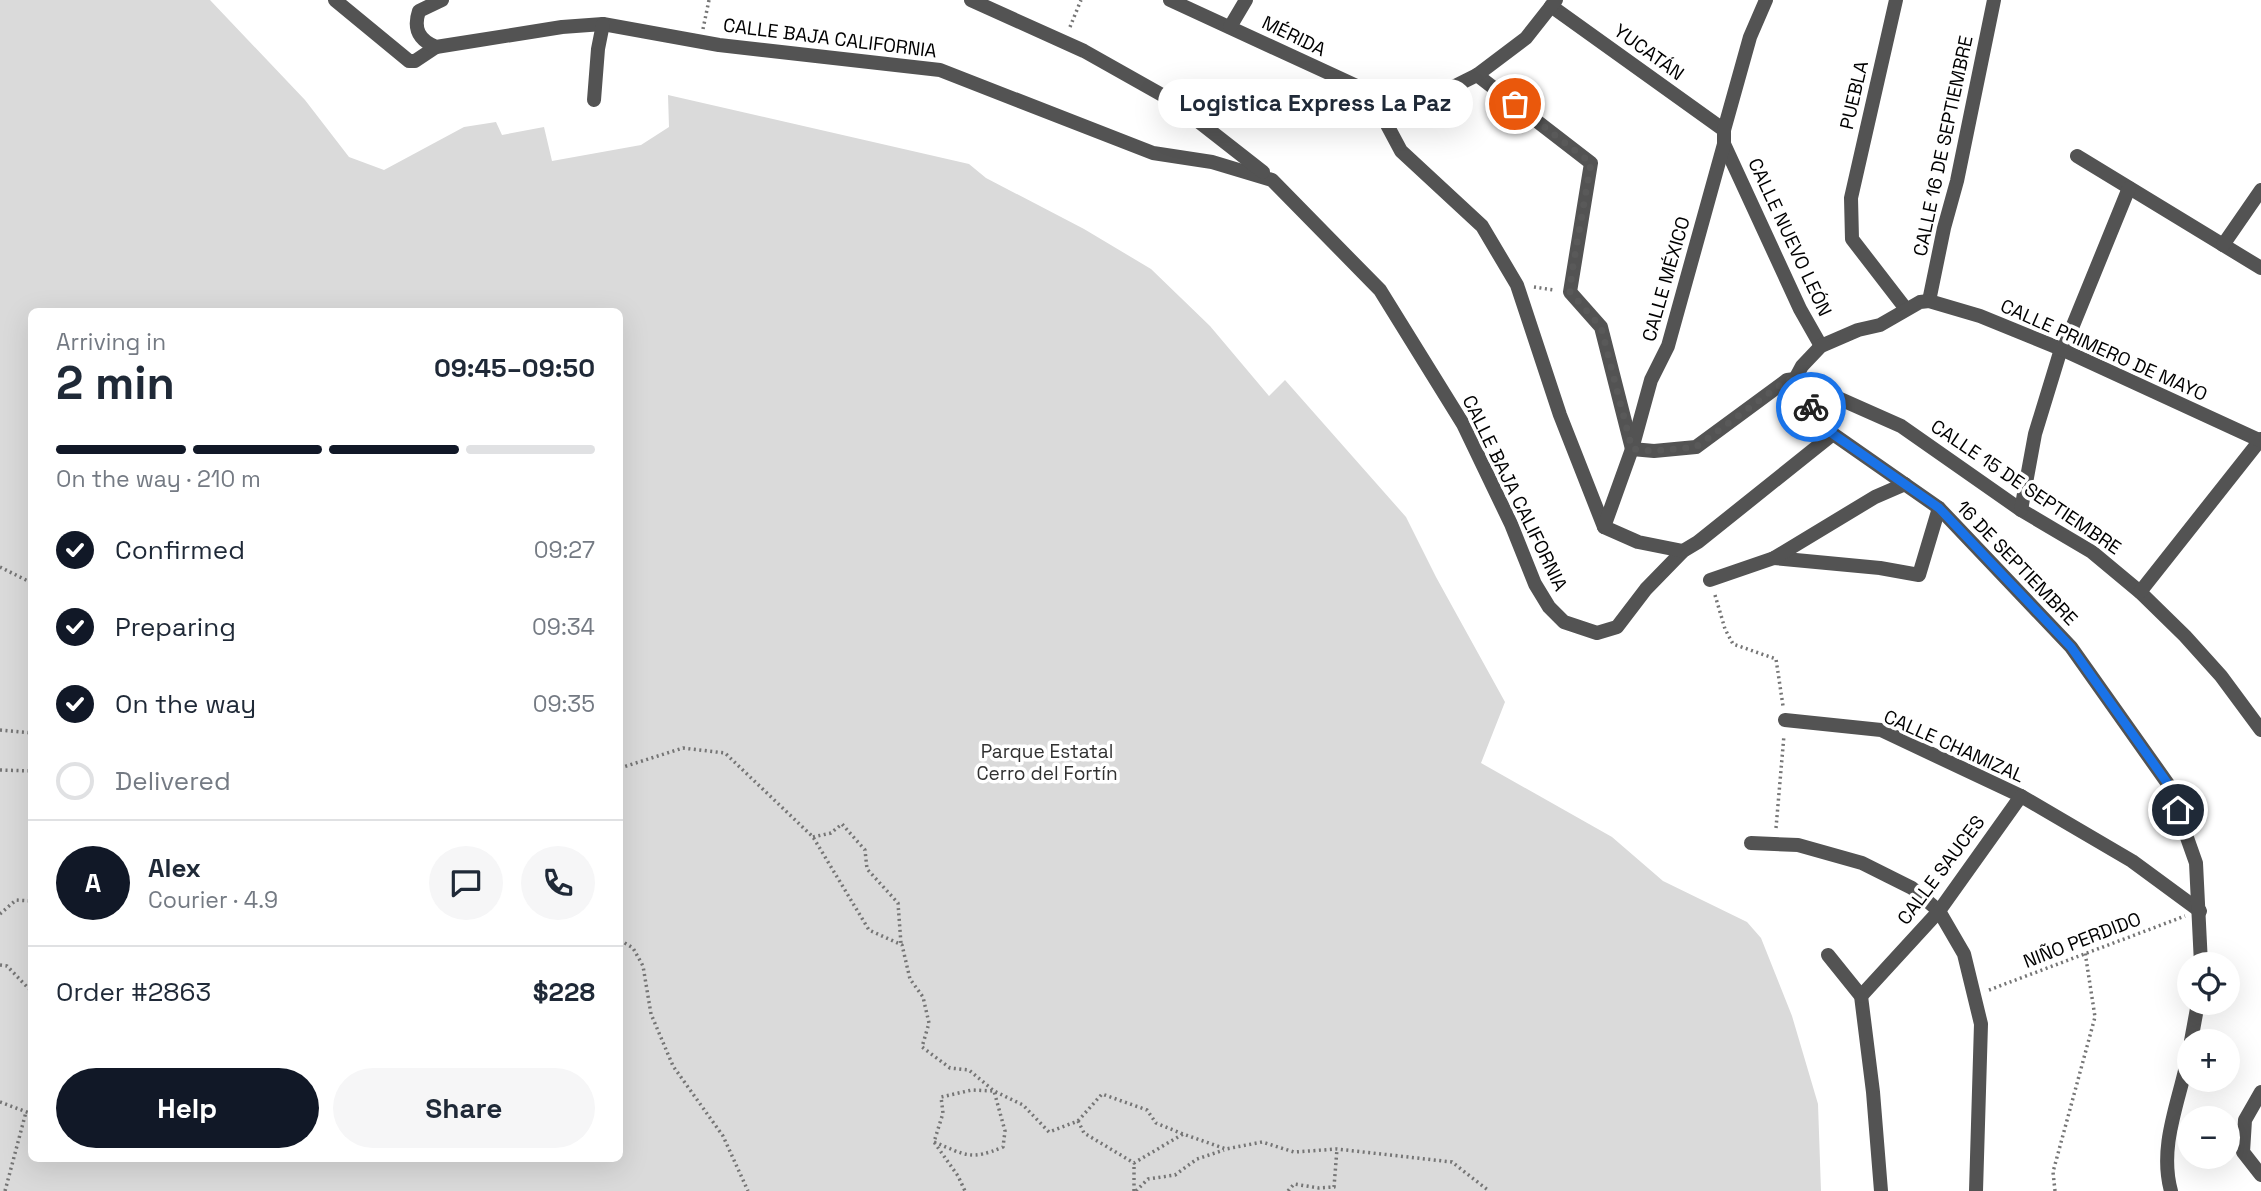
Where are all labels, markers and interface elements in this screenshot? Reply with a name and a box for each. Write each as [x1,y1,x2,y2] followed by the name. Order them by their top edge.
[1258,10,1330,62] street label: MÉRIDA
[722,12,938,64] street label: CALLE BAJA CALIFORNIA
[1609,18,1689,86] street label: YUCATÁN
[1907,33,1979,259] street label: CALLE 16 DE SEPTIEMBRE
[1834,58,1874,132] street label: PUEBLA
[1485,74,1545,134] pin
[1158,80,1473,128] callout: Logistica Express La Paz
[1496,85,1534,123] icon: bag
[1180,88,1451,118] text: Logistica Express La Paz
[1742,154,1838,320] street label: CALLE NUEVO LEÓN
[1636,213,1696,345] street label: CALLE MÉXICO
[1997,293,2211,407] street label: CALLE PRIMERO DE MAYO
[56,327,166,357] text: Arriving in
[434,351,595,385] text: 09:45–09:50
[56,354,175,412] text: 2 min
[1776,372,1846,442] courier
[1792,388,1830,426] icon: bike
[1457,391,1573,595] street label: CALLE BAJA CALIFORNIA
[1926,414,2126,560] street label: CALLE 15 DE SEPTIEMBRE
[56,464,261,494] text: On the way · 210 m
[1951,495,2083,631] street label: 16 DE SEPTIEMBRE
[56,531,94,569] icon: check
[115,533,245,567] text: Confirmed
[534,535,595,565] text: 09:27
[56,608,94,646] icon: check
[115,610,236,644] text: Preparing
[532,612,595,642] text: 09:34
[56,685,94,723] icon: check
[115,687,256,721] text: On the way
[533,689,595,719] text: 09:35
[1880,704,2028,788] street label: CALLE CHAMIZAL
[976,739,1118,786] park label: Parque Estatal Cerro del Fortín
[115,764,231,798] text: Delivered
[2148,780,2208,840] pin
[2159,791,2197,829] icon: home
[1892,810,1990,930] street label: CALLE SAUCES
[429,846,503,920] button: chat
[521,846,595,920] button: phone
[148,851,201,885] text: Alex
[85,866,101,900] text: A
[148,885,278,915] text: Courier · 4.9
[2020,906,2144,974] street label: NIÑO PERDIDO
[2177,952,2240,1169] map controls
[2177,952,2240,1015] button: locate
[56,975,211,1009] text: Order #2863
[533,975,595,1009] text: $228
[2177,1029,2240,1092] button: +
[56,1068,319,1148] button: Help
[333,1068,595,1148] button: Share
[2177,1106,2240,1169] button: −

